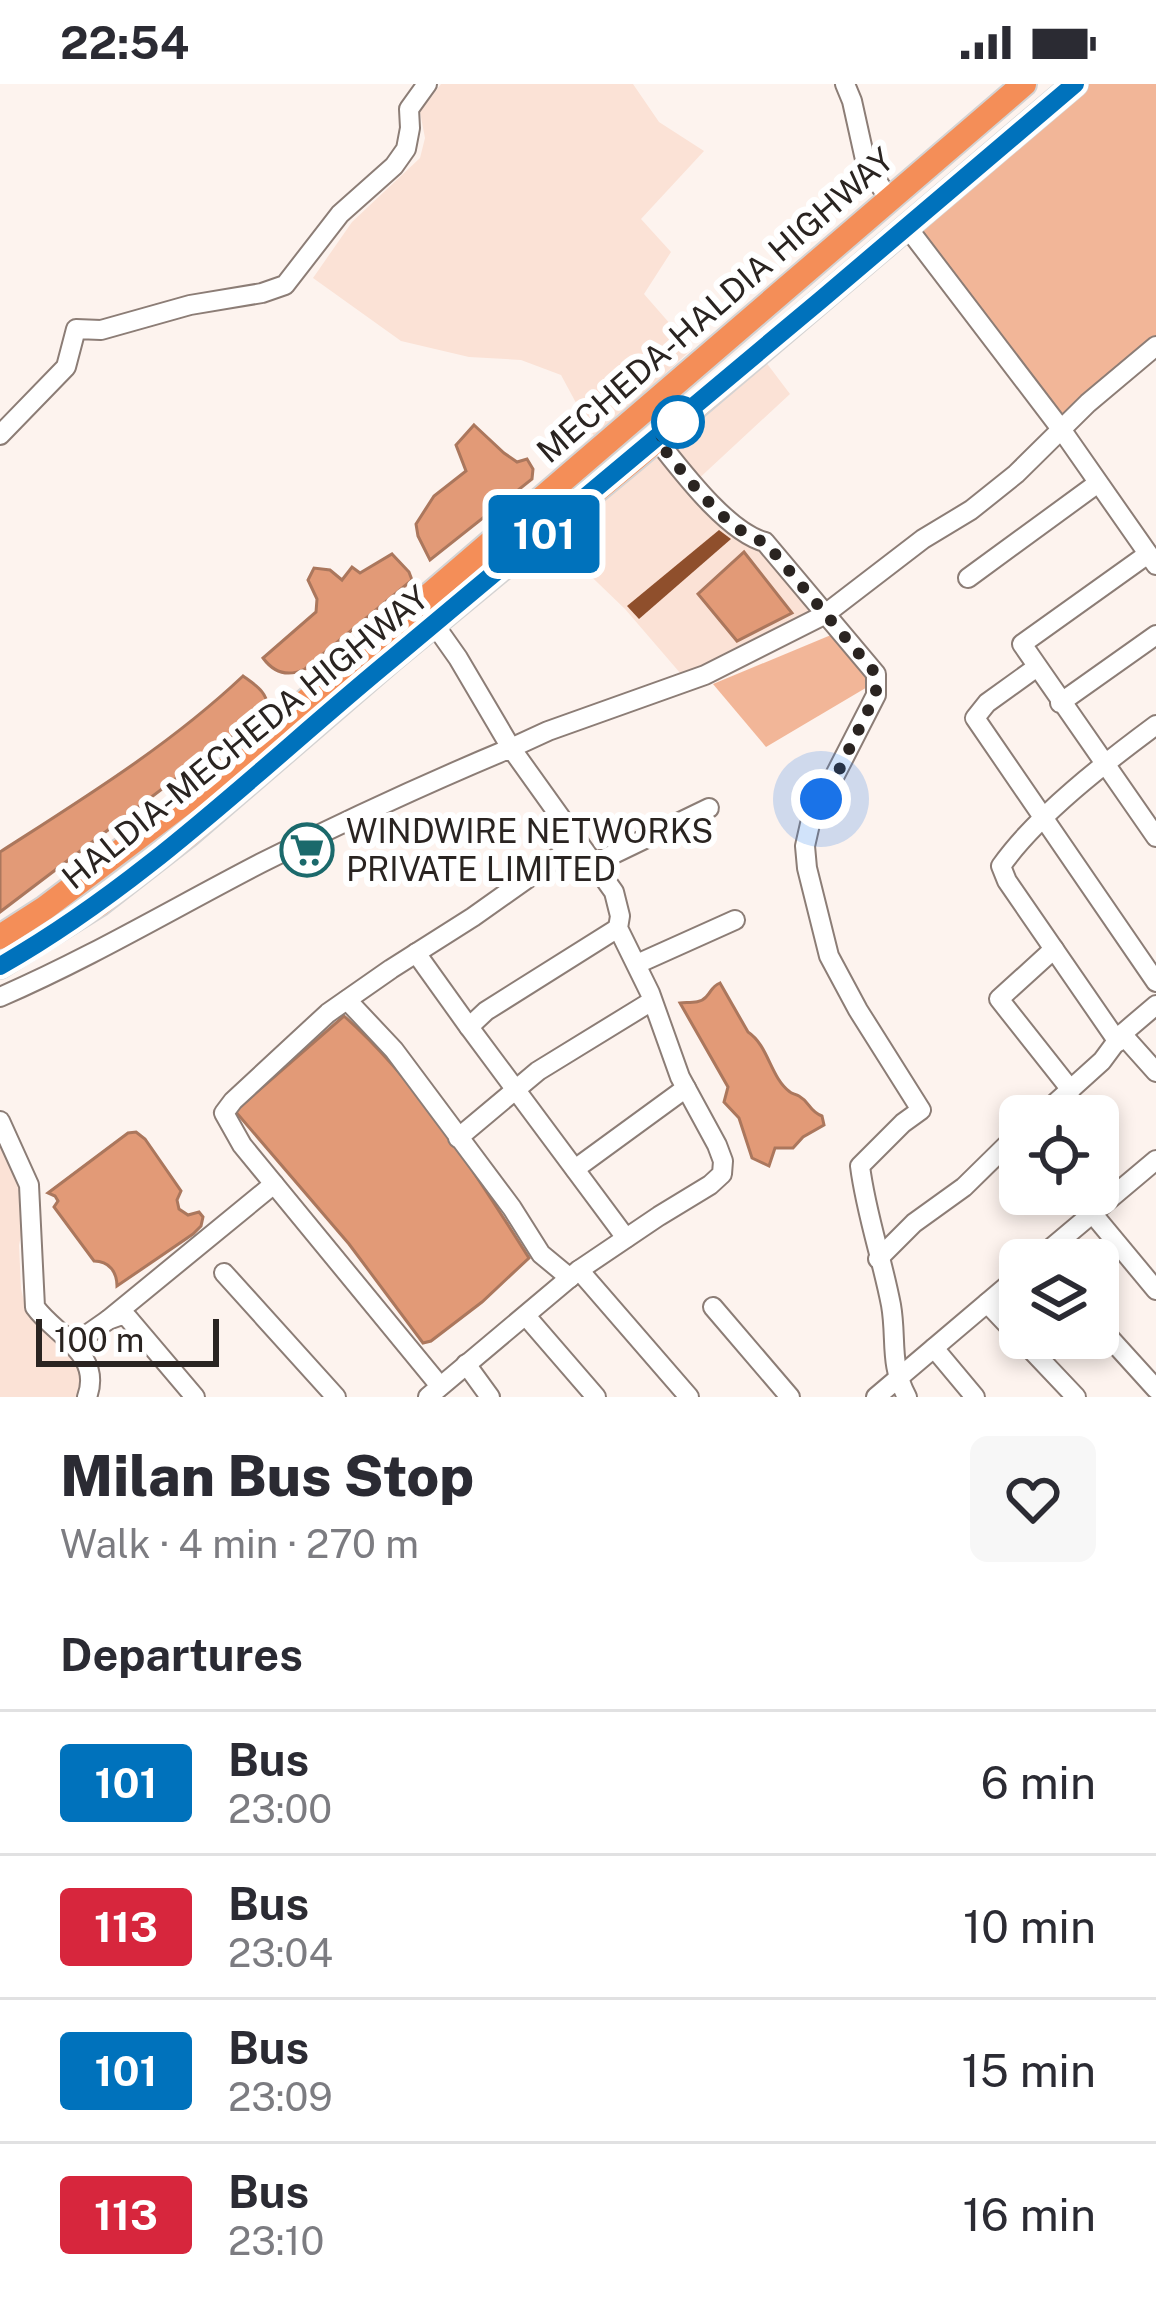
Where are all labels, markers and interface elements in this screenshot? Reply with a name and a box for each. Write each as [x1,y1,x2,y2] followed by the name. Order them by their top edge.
[60,16,189,69] text: 22:54
[529,140,901,470] street label: MECHEDA-HALDIA HIGHWAY
[653,397,703,447] unlabelled marker
[475,495,613,573] line badge: 101
[512,509,576,558] text: 101
[55,578,435,896] street label: HALDIA-MECHEDA HIGHWAY
[791,769,851,829] your location
[346,812,713,888] place label: WINDWIRE NETWORKS PRIVATE LIMITED
[279,822,335,878] supermarket icon: WINDWIRE NETWORKS PRIVATE LIMITED
[999,1095,1119,1359] map controls
[999,1095,1119,1215] button: locate
[999,1239,1119,1359] button: layers
[36,1313,219,1366] scale bar
[54,1321,144,1359] text: 100 m
[970,1436,1096,1562] button: heart
[60,1442,474,1509] text: Milan Bus Stop
[60,1521,419,1567] text: Walk · 4 min · 270 m
[60,1628,303,1681] text: Departures
[228,1733,309,1786] text: Bus
[981,1756,1096,1809] text: 6 min
[94,1758,158,1807] text: 101
[228,1786,332,1832] text: 23:00
[228,1877,309,1930] text: Bus
[963,1900,1096,1953] text: 10 min
[94,1902,158,1951] text: 113
[228,1930,333,1976] text: 23:04
[228,2021,309,2074] text: Bus
[962,2044,1096,2097] text: 15 min
[94,2046,158,2095] text: 101
[228,2074,333,2120] text: 23:09
[228,2165,309,2218] text: Bus
[962,2188,1096,2241] text: 16 min
[94,2190,158,2239] text: 113
[228,2218,324,2264] text: 23:10

